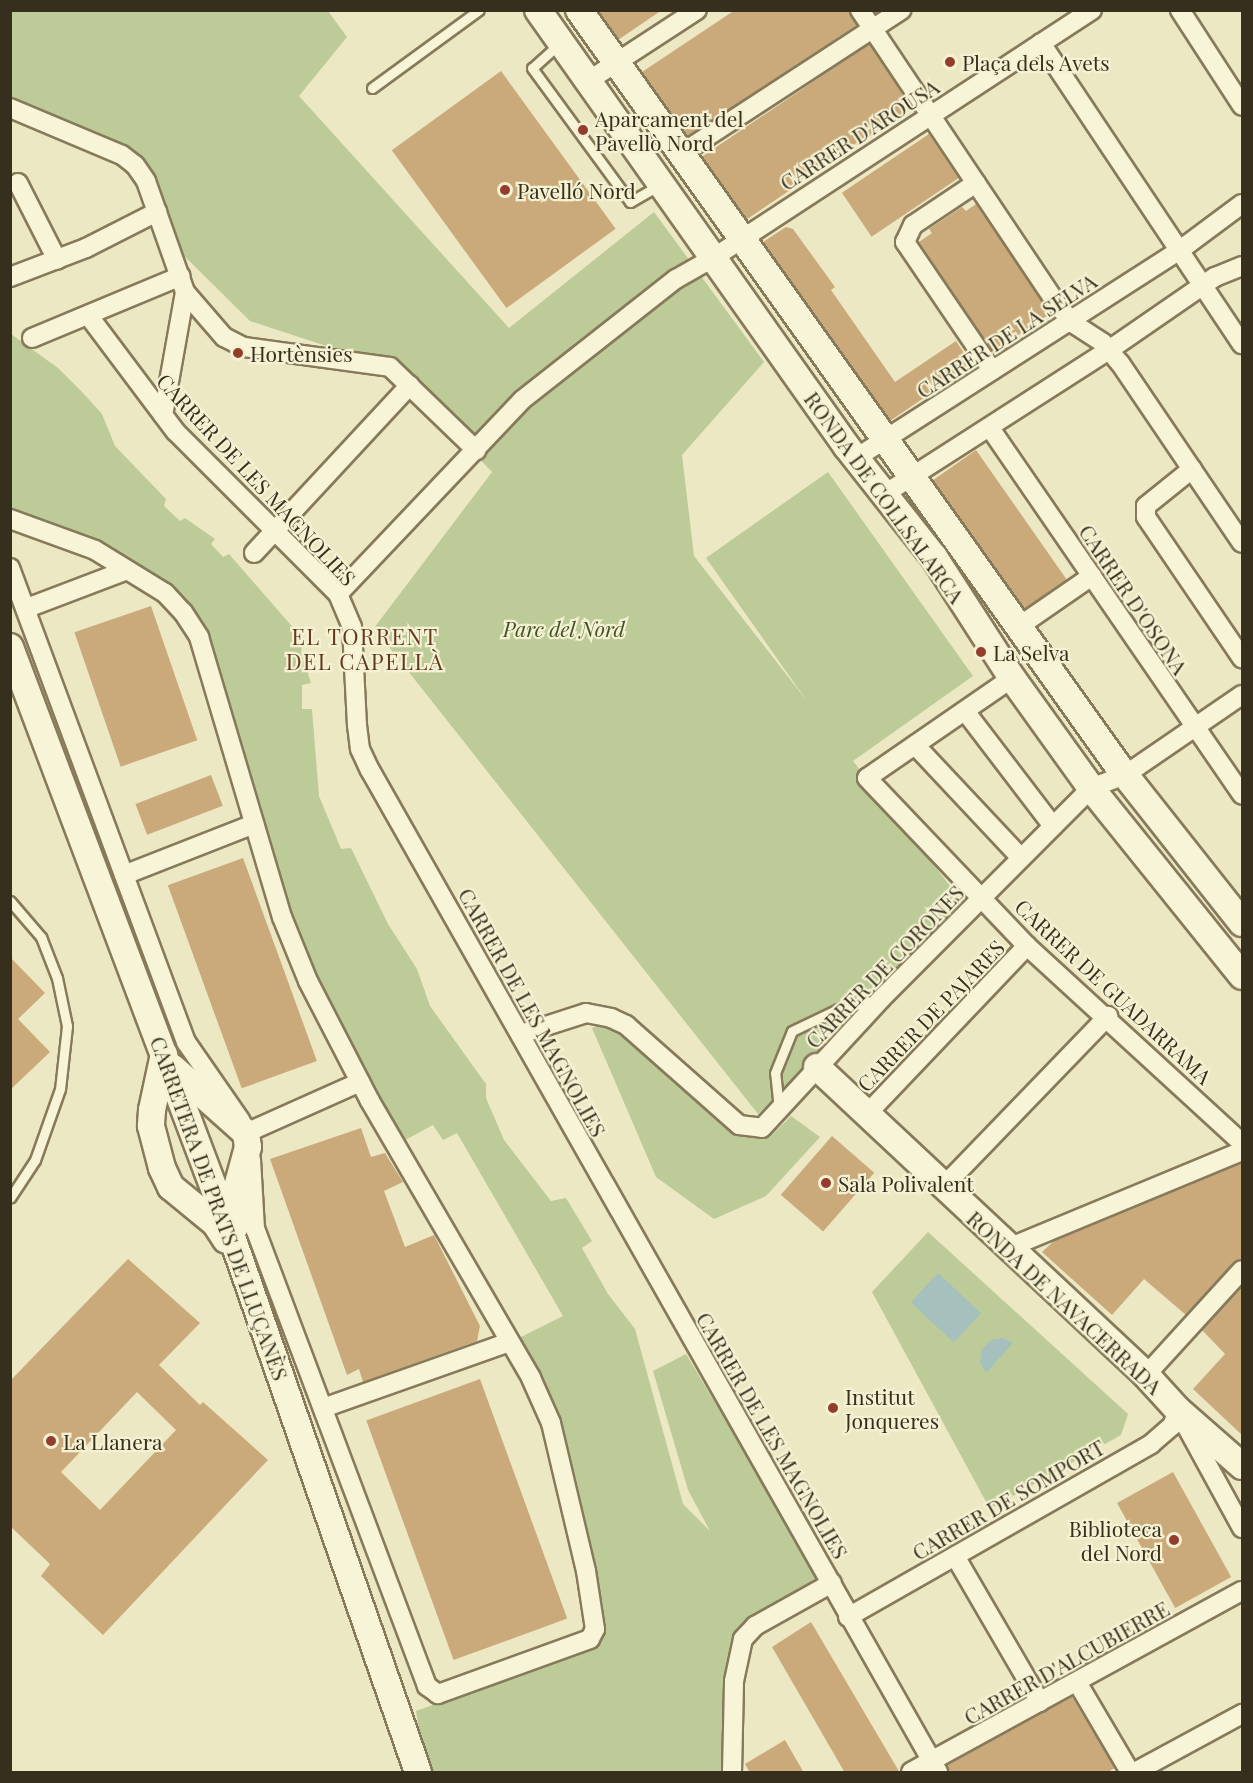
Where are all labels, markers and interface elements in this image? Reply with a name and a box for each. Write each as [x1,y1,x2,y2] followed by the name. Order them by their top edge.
[962,49,1111,75] place label: Plaça dels Avets
[943,55,957,69] marker: Plaça dels Avets
[775,73,943,195] street label: CARRER D'AROUSA
[595,105,744,155] place label: Aparcament del Pavellò Nord
[576,123,590,137] marker: Aparcament del Pavellò Nord
[517,177,636,203] place label: Pavelló Nord
[498,183,512,197] marker: Pavelló Nord
[911,267,1101,403] street label: CARRER DE LA SELVA
[250,340,353,366] place label: Hortènsies
[231,346,245,360] marker: Hortènsies
[152,368,362,590] street label: CARRER DE LES MAGNOLIES
[800,386,970,608] street label: RONDA DE COLLSALARCA
[1074,519,1194,679] street label: CARRER D'OSONA
[503,615,625,641] park label: Parc del Nord
[286,623,444,674] district label: EL TORRENT DEL CAPELLÀ
[993,639,1070,665] place label: La Selva
[974,645,988,659] marker: La Selva
[800,879,968,1053] street label: CARRER DE CORONES
[454,883,612,1141] street label: CARRER DE LES MAGNOLIES
[1011,893,1217,1089] street label: CARRER DE GUADARRAMA
[851,934,1009,1096] street label: CARRER DE PAJARES
[146,1033,294,1383] street label: CARRETERA DE PRATS DE LLUÇANÈS
[838,1170,974,1196] place label: Sala Polivalent
[819,1176,833,1190] marker: Sala Polivalent
[962,1205,1168,1399] street label: RONDA DE NAVACERRADA
[692,1307,854,1563] street label: CARRER DE LES MAGNOLIES
[845,1383,939,1433] place label: Institut Jonqueres
[826,1401,840,1415] marker: Institut Jonqueres
[63,1428,163,1454] place label: La Llanera
[44,1434,58,1448] marker: La Llanera
[907,1434,1109,1564] street label: CARRER DE SOMPORT
[1069,1515,1162,1565] place label: Biblioteca del Nord
[1167,1533,1181,1547] marker: Biblioteca del Nord
[959,1595,1173,1729] street label: CARRER D'ALCUBIERRE

